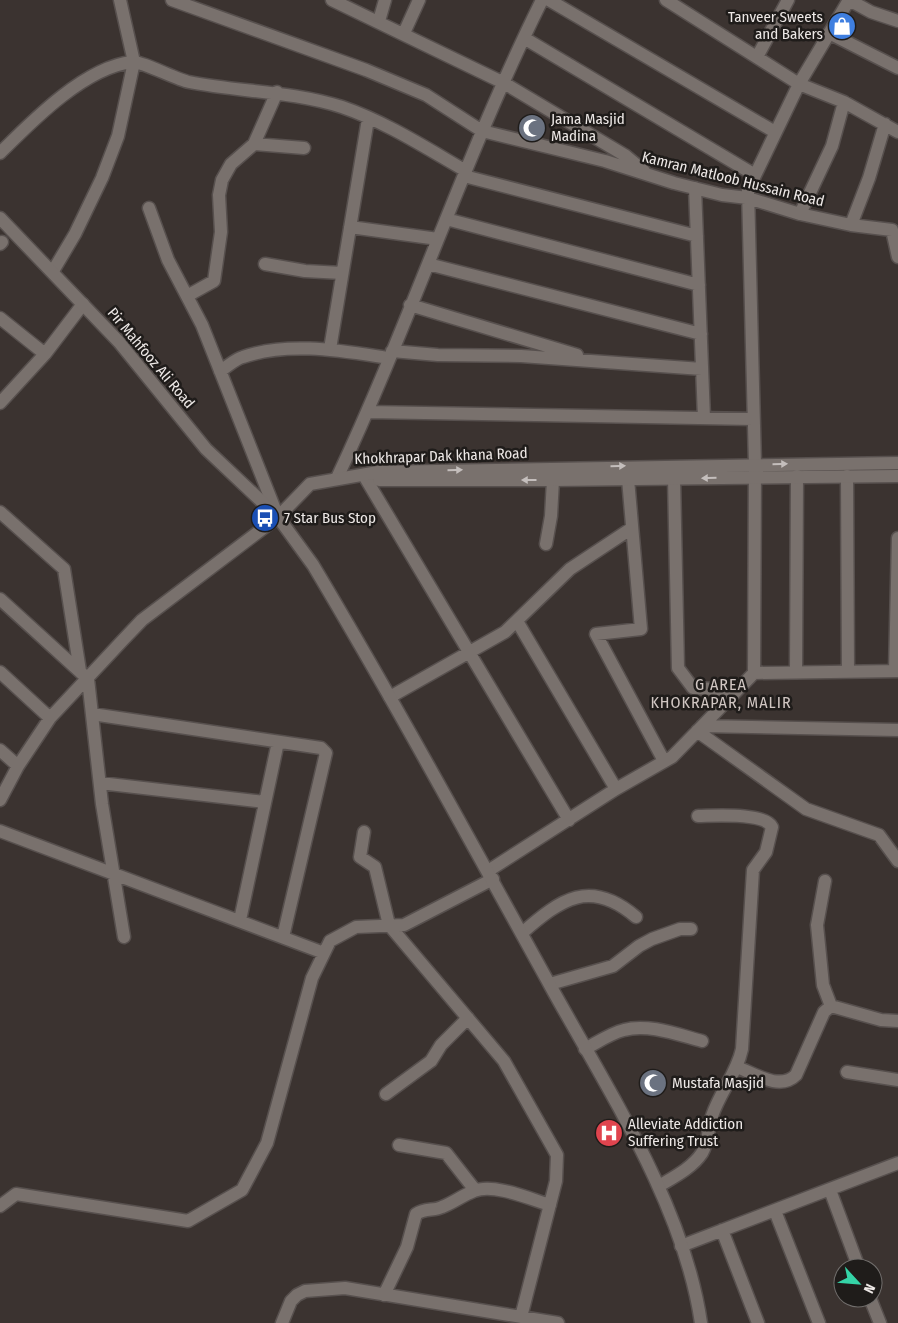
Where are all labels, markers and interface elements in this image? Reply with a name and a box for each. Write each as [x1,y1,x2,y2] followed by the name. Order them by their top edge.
[728,8,823,43] place label: Tanveer Sweets and Bakers
[827,11,857,41] shop icon: Tanveer Sweets and Bakers
[551,110,625,145] place label: Jama Masjid Madina
[517,113,547,143] mosque icon: Jama Masjid Madina
[640,148,826,210] street label: Kamran Matloob Hussain Road
[104,304,198,412] street label: Pir Mahfooz Ali Road
[354,444,528,468] street label: Khokhrapar Dak khana Road
[772,460,788,468] one-way arrow
[610,462,626,470] one-way arrow
[448,466,464,474] one-way arrow
[701,474,717,482] one-way arrow
[521,476,537,484] one-way arrow
[250,503,280,533] bus stop icon: 7 Star Bus Stop
[284,509,376,527] place label: 7 Star Bus Stop
[650,675,792,712] district label: G AREA KHOKRAPAR, MALIR
[638,1068,668,1098] mosque icon: Mustafa Masjid
[672,1074,764,1092] place label: Mustafa Masjid
[628,1115,743,1150] place label: Alleviate Addiction Suffering Trust
[594,1118,624,1148] hospital icon: Alleviate Addiction Suffering Trust
[833,1258,883,1308] north arrow
[860,1281,879,1296] text: N

